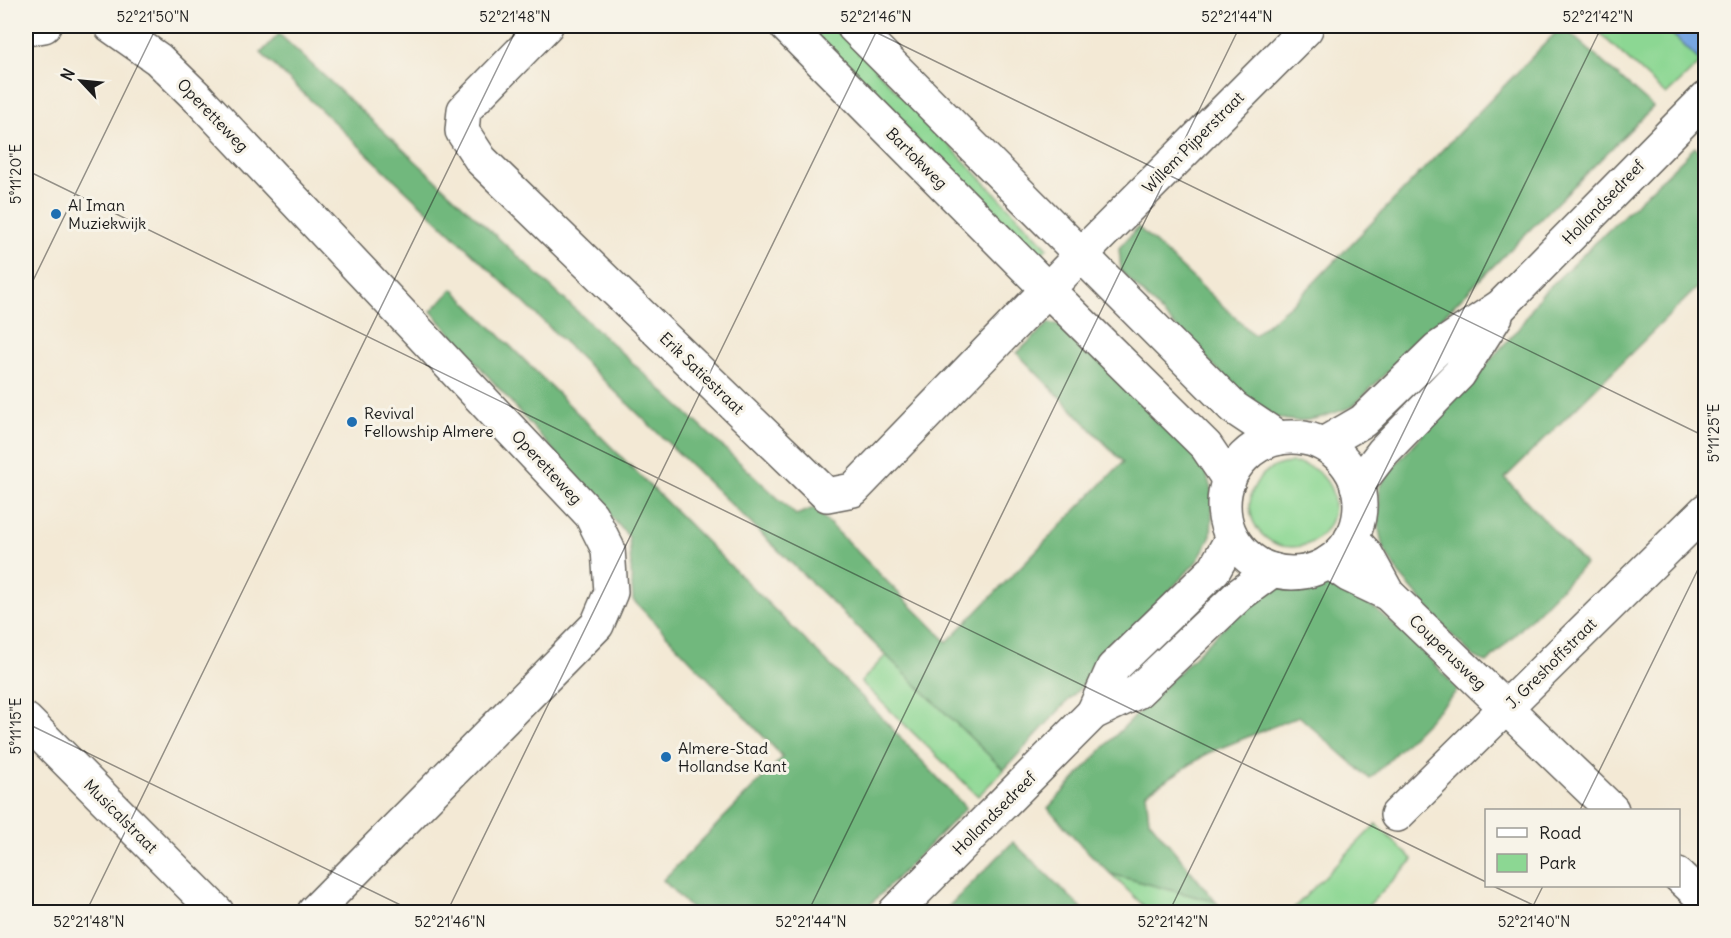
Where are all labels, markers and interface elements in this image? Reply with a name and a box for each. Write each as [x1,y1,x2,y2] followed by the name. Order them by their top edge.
[117,7,189,26] text: 52°21'50"N
[479,7,551,26] text: 52°21'48"N
[840,7,912,26] text: 52°21'46"N
[1201,7,1273,26] text: 52°21'44"N
[1563,7,1633,26] text: 52°21'42"N
[51,51,111,111] north arrow
[56,65,79,84] text: N
[173,74,253,156] street label: Operetteweg
[1138,87,1248,197] street label: Willem Pijperstraat
[882,123,952,193] street label: Bartokweg
[6,144,25,204] text: 5°11'20"E
[1558,155,1649,248] street label: Hollandsedreef
[68,195,146,233] place label: Al Iman Muziekwijk
[49,207,63,221] marker: Al Iman Muziekwijk
[656,328,749,419] street label: Erik Satiestraat
[364,403,494,441] place label: Revival Fellowship Almere
[1704,403,1723,463] text: 5°11'25"E
[345,415,359,429] marker: Revival Fellowship Almere
[508,426,586,508] street label: Operetteweg
[1405,610,1491,694] street label: Couperusweg
[1502,613,1601,712] street label: J. Greshoffstraat
[6,697,25,754] text: 5°11'15"E
[678,738,787,776] place label: Almere-Stad Hollandse Kant
[659,750,673,764] marker: Almere-Stad Hollandse Kant
[948,767,1040,859] street label: Hollandsedreef
[80,775,163,858] street label: Musicalstraat
[1485,809,1680,887] legend
[1539,821,1582,844] text: Road
[1539,851,1576,874] text: Park
[53,912,125,931] text: 52°21'48"N
[414,912,486,931] text: 52°21'46"N
[775,912,847,931] text: 52°21'44"N
[1138,912,1208,931] text: 52°21'42"N
[1498,912,1570,931] text: 52°21'40"N

